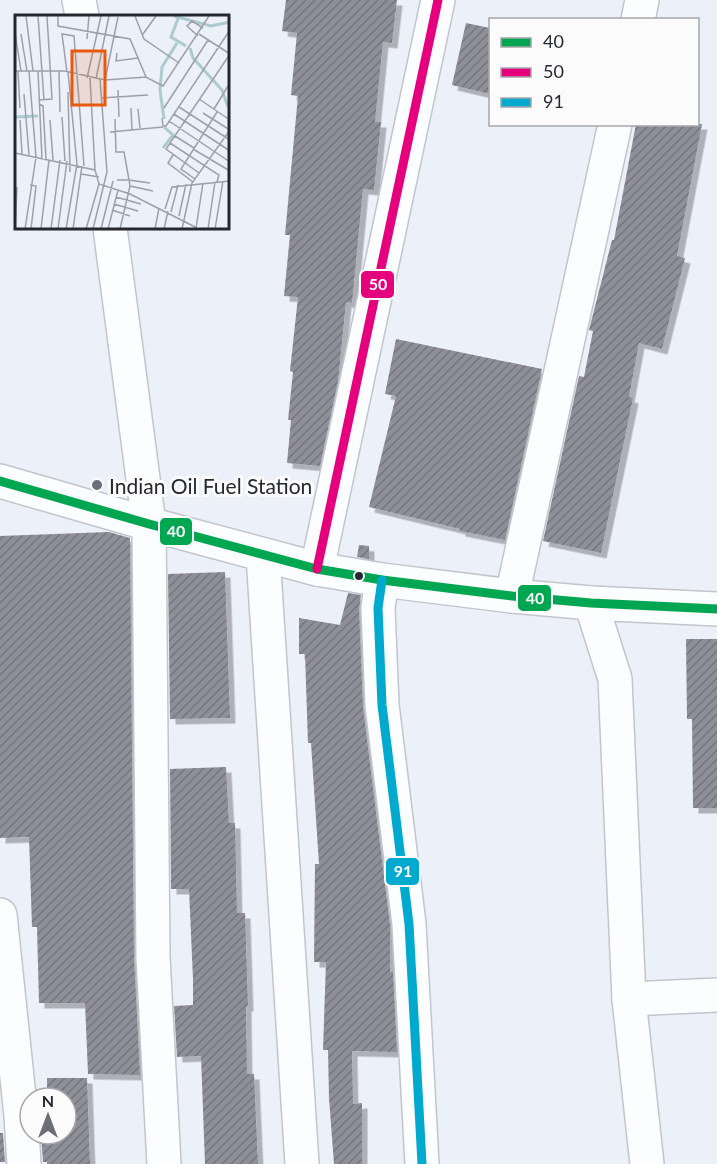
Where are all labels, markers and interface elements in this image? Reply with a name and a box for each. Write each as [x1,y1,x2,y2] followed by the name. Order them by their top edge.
[15,15,230,230] inset map
[489,18,699,126] legend
[543,30,564,52] text: 40
[543,60,564,82] text: 50
[543,90,564,112] text: 91
[360,270,395,299] line badge: 50
[369,274,387,293] text: 50
[109,473,312,498] place label: Indian Oil Fuel Station
[90,478,104,492] marker: Indian Oil Fuel Station
[159,517,193,546] line badge: 40
[167,521,185,540] text: 40
[353,570,365,582] unlabelled marker
[517,584,552,612] line badge: 40
[526,588,544,607] text: 40
[385,857,420,886] line badge: 91
[394,861,412,880] text: 91
[18,1086,78,1146] north arrow
[42,1091,54,1110] text: N

